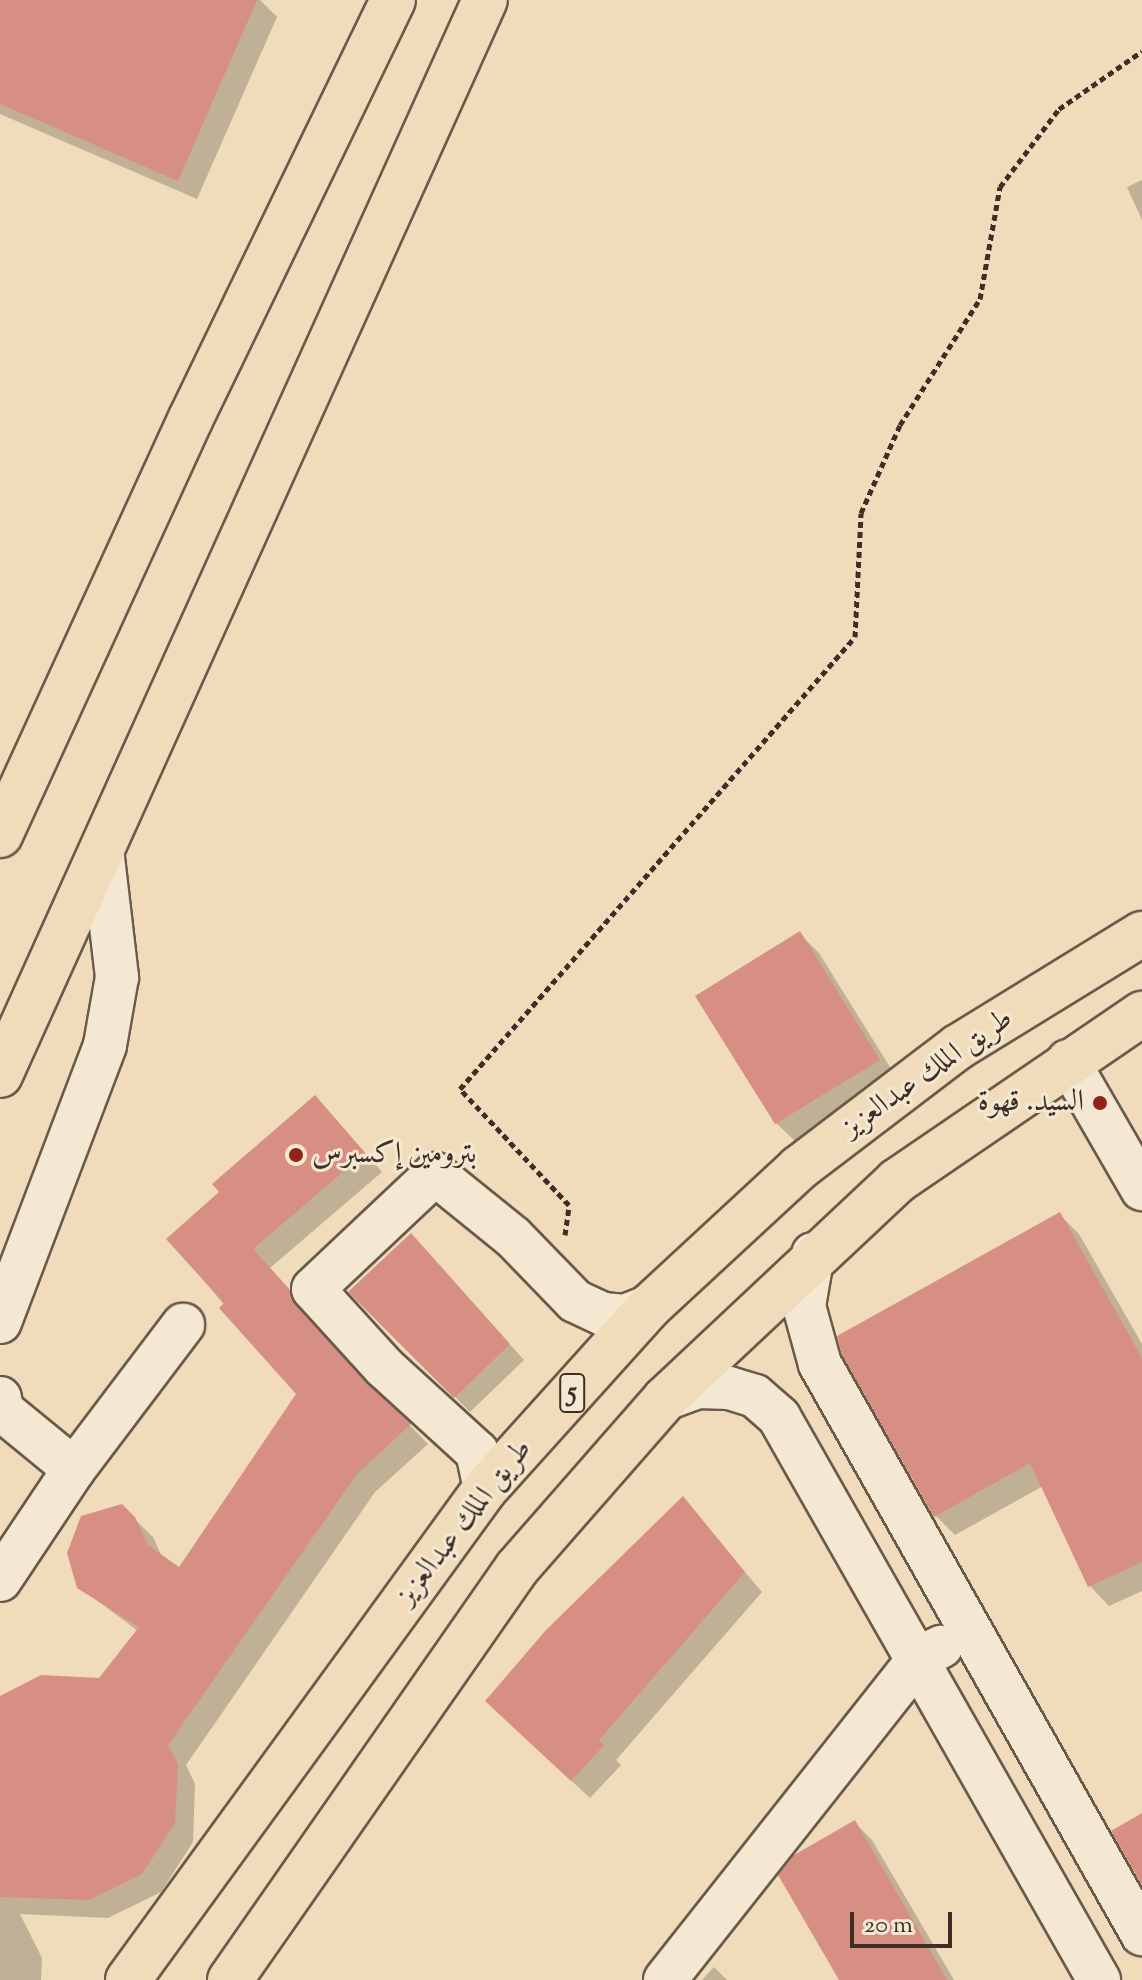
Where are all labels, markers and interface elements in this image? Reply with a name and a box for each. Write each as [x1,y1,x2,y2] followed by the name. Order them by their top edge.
[835,1002,1021,1146] street label: طريق الملك عبدالعزيز
[978,1085,1084,1121] place label: السيد. قهوة
[1091,1094,1109,1112] marker: السيد. قهوة
[312,1137,477,1173] place label: بترومين إكسبرس
[287,1146,305,1164] marker: بترومين إكسبرس
[558,1369,586,1417] road number: 5
[389,1433,541,1613] street label: طريق الملك عبدالعزيز
[854,1896,956,1946] scale bar
[864,1909,913,1943] text: 20 m

